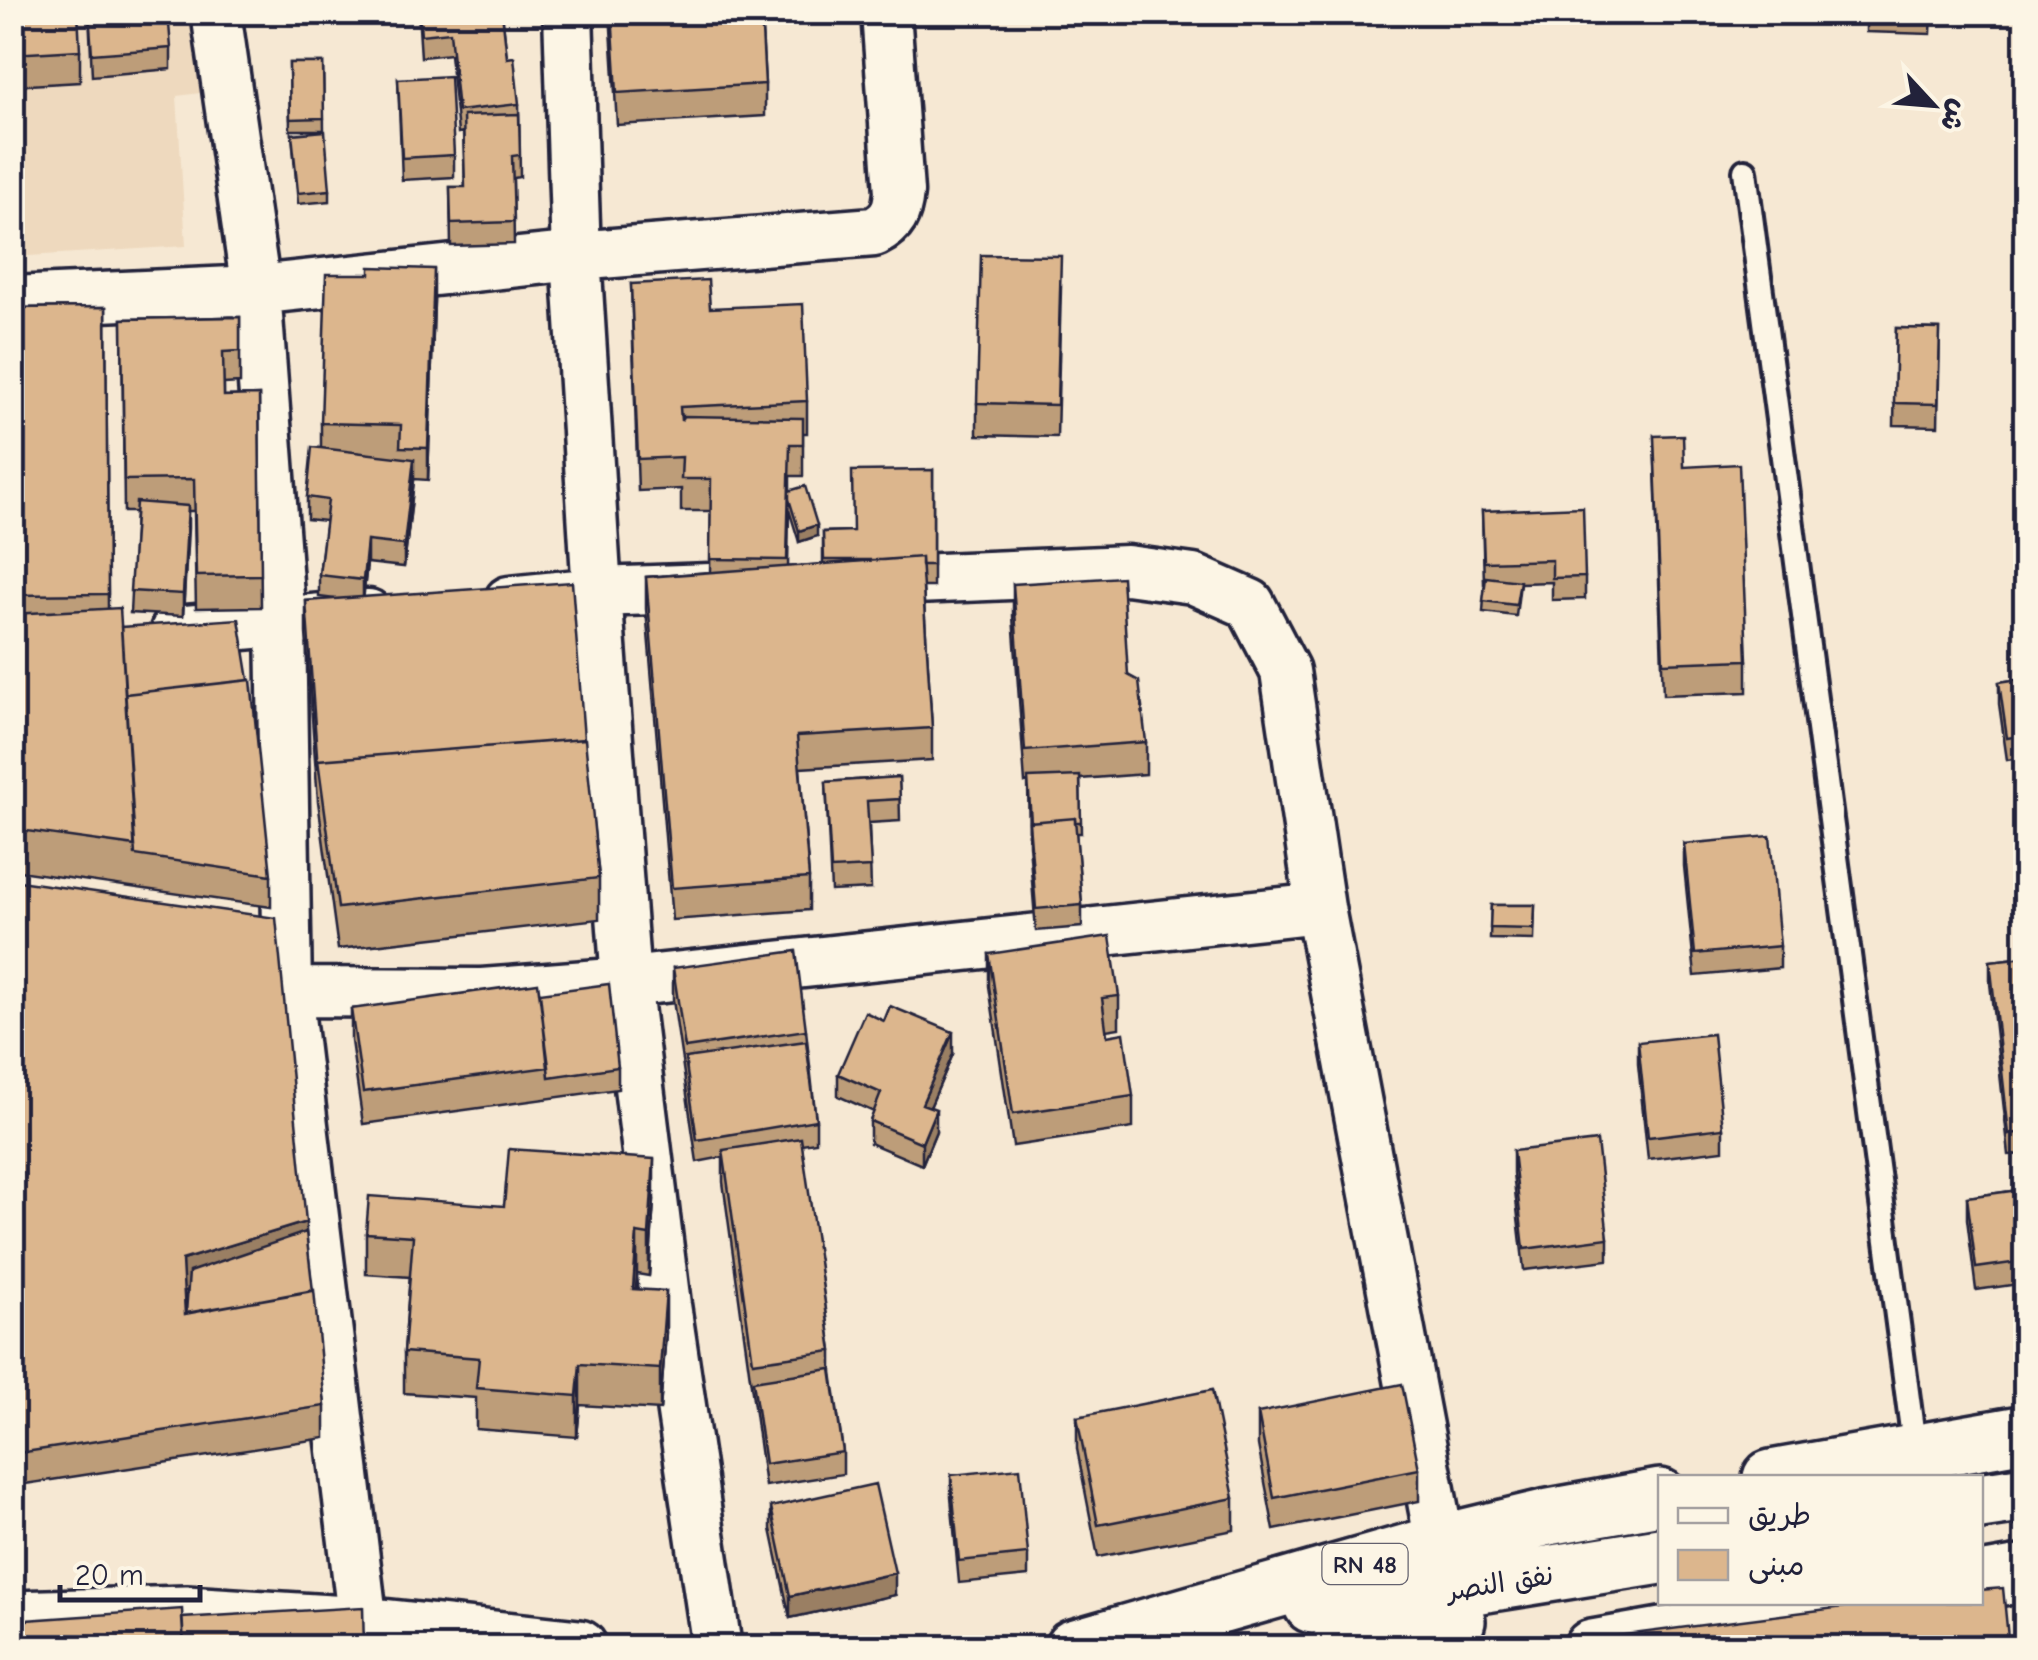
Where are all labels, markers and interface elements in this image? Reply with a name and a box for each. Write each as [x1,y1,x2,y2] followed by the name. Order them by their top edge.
[1883,55,1983,155] north arrow
[1933,95,1976,136] text: ش
[1658,1475,1983,1605] legend
[1748,1498,1811,1533] text: طريق
[60,1540,200,1602] scale bar
[1322,1544,1408,1584] road number: RN 48
[1748,1548,1804,1584] text: مبنى
[75,1558,144,1593] text: 20 m
[1443,1559,1556,1608] street label: نفق النصر

